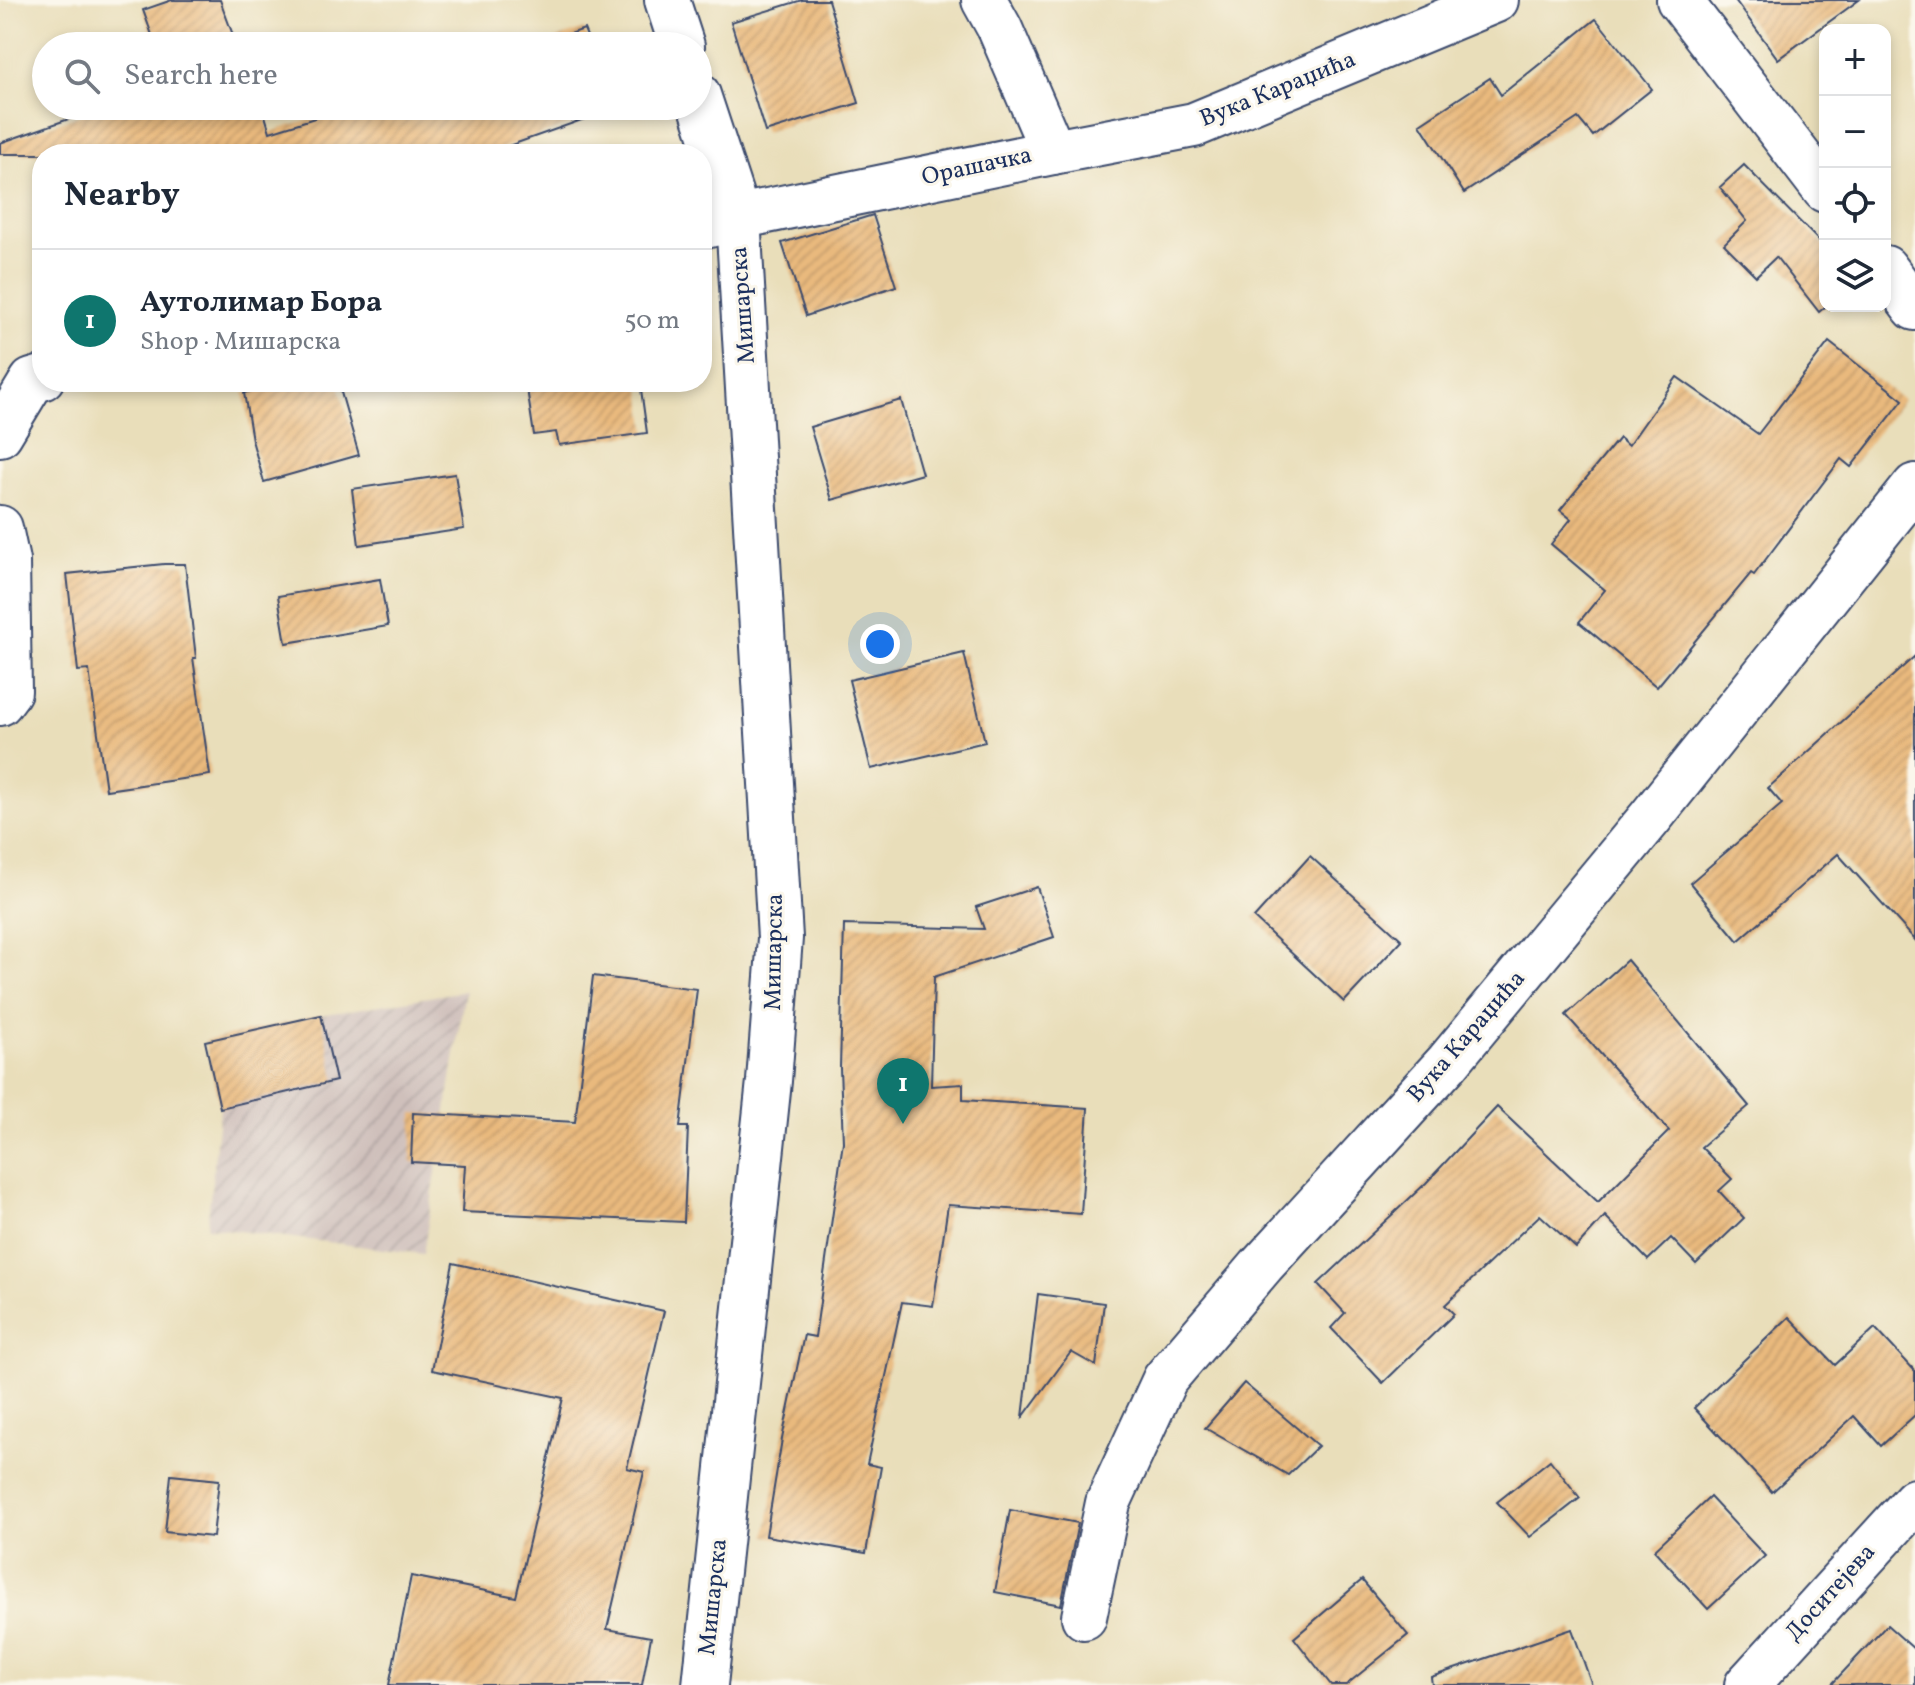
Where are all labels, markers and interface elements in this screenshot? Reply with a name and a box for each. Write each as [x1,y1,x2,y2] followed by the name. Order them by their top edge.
[1819,24,1891,312] map controls
[1819,24,1891,96] button: +
[32,32,712,120] search box
[1195,43,1361,137] street label: Вука Караџића
[60,54,104,98] icon: search
[124,55,278,97] text: Search here
[1819,96,1891,168] button: −
[919,139,1035,195] street label: Орашачка
[1819,168,1891,240] button: locate
[64,173,180,220] text: Nearby
[1819,240,1891,312] button: layers
[723,245,765,365] street label: Мишарска
[140,282,382,324] text: Аутолимар Бора
[85,303,95,339] text: 1
[624,303,680,339] text: 50 m
[140,324,341,360] text: Shop · Мишарска
[860,624,900,664] your location
[757,893,793,1011] street label: Мишарска
[1400,963,1534,1111] street label: Вука Караџића
[877,1058,929,1124] pin: 1
[691,1537,737,1657] street label: Мишарска
[1778,1537,1884,1649] street label: Доситејева

